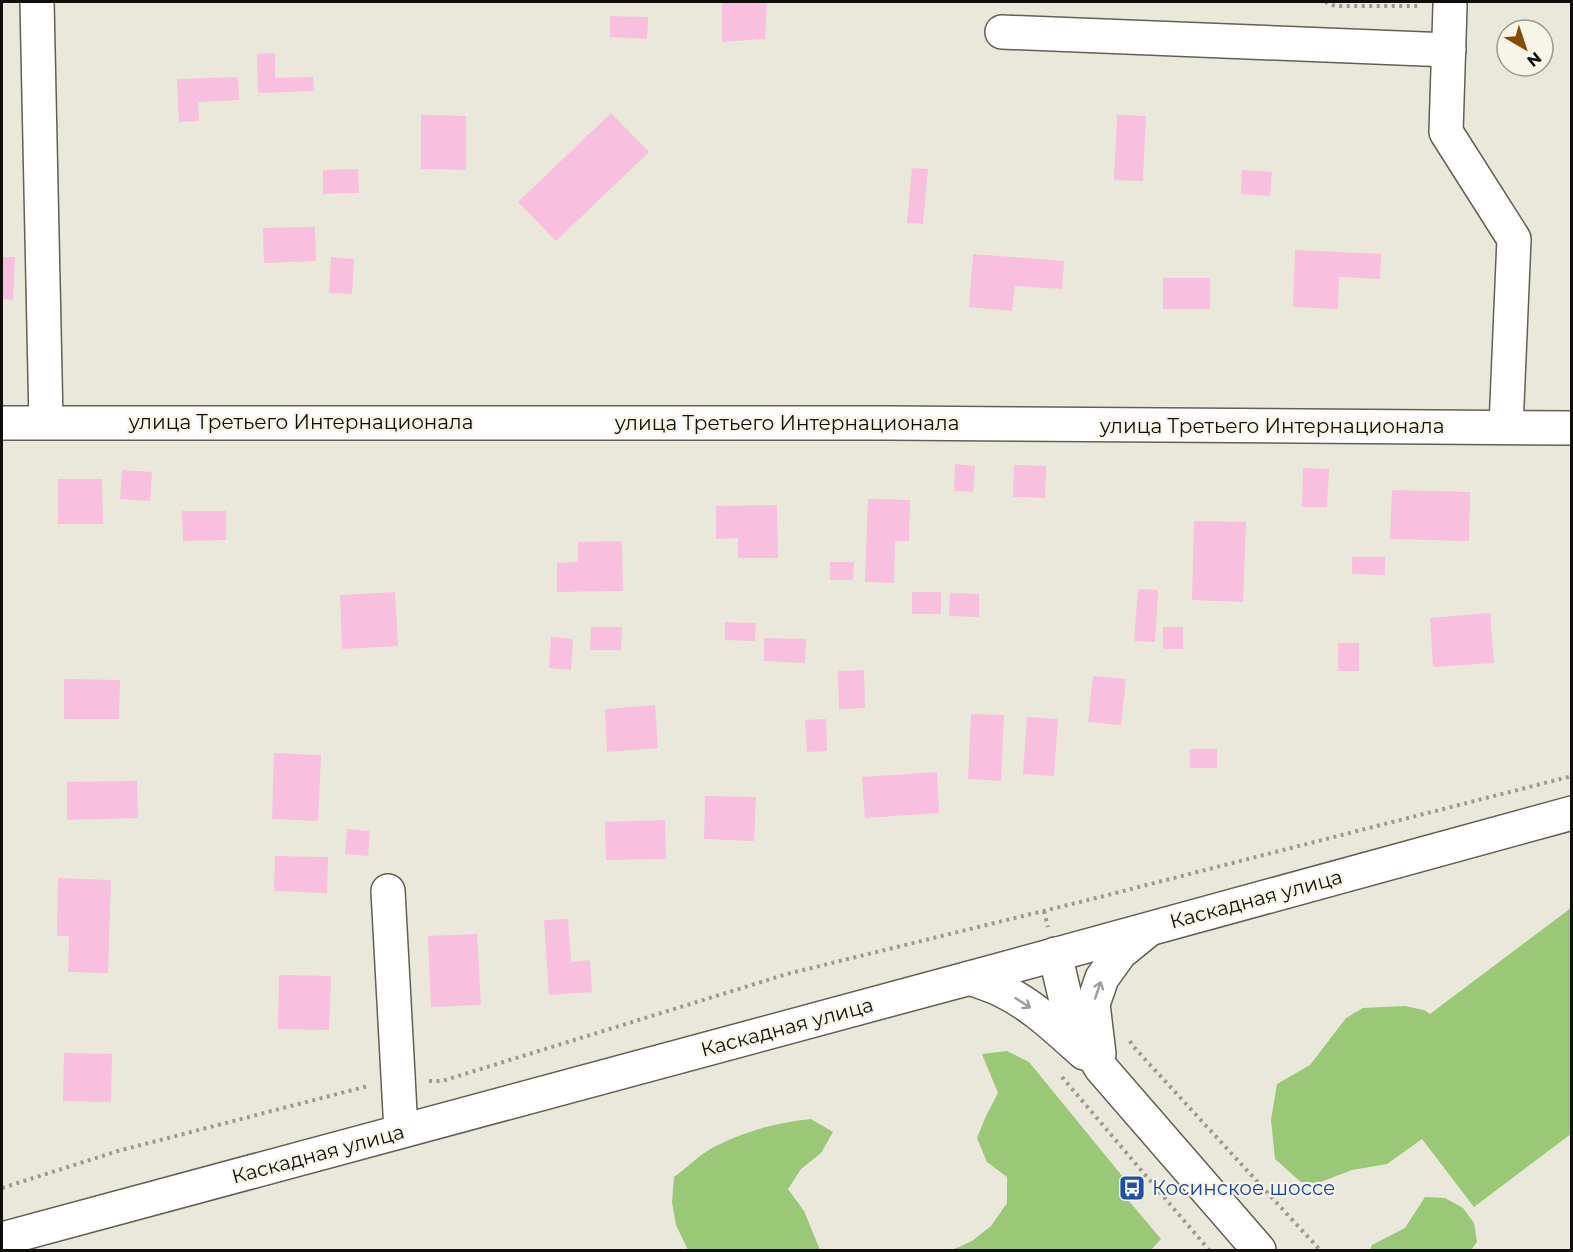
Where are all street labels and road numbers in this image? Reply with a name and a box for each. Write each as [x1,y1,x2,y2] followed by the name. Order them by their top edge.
[128,410,473,434] street label: улица Третьего Интернационала
[614,411,959,435] street label: улица Третьего Интернационала
[1099,414,1444,438] street label: улица Третьего Интернационала
[1167,864,1345,934] street label: Каскадная улица
[698,992,876,1062] street label: Каскадная улица
[229,1119,407,1189] street label: Каскадная улица

